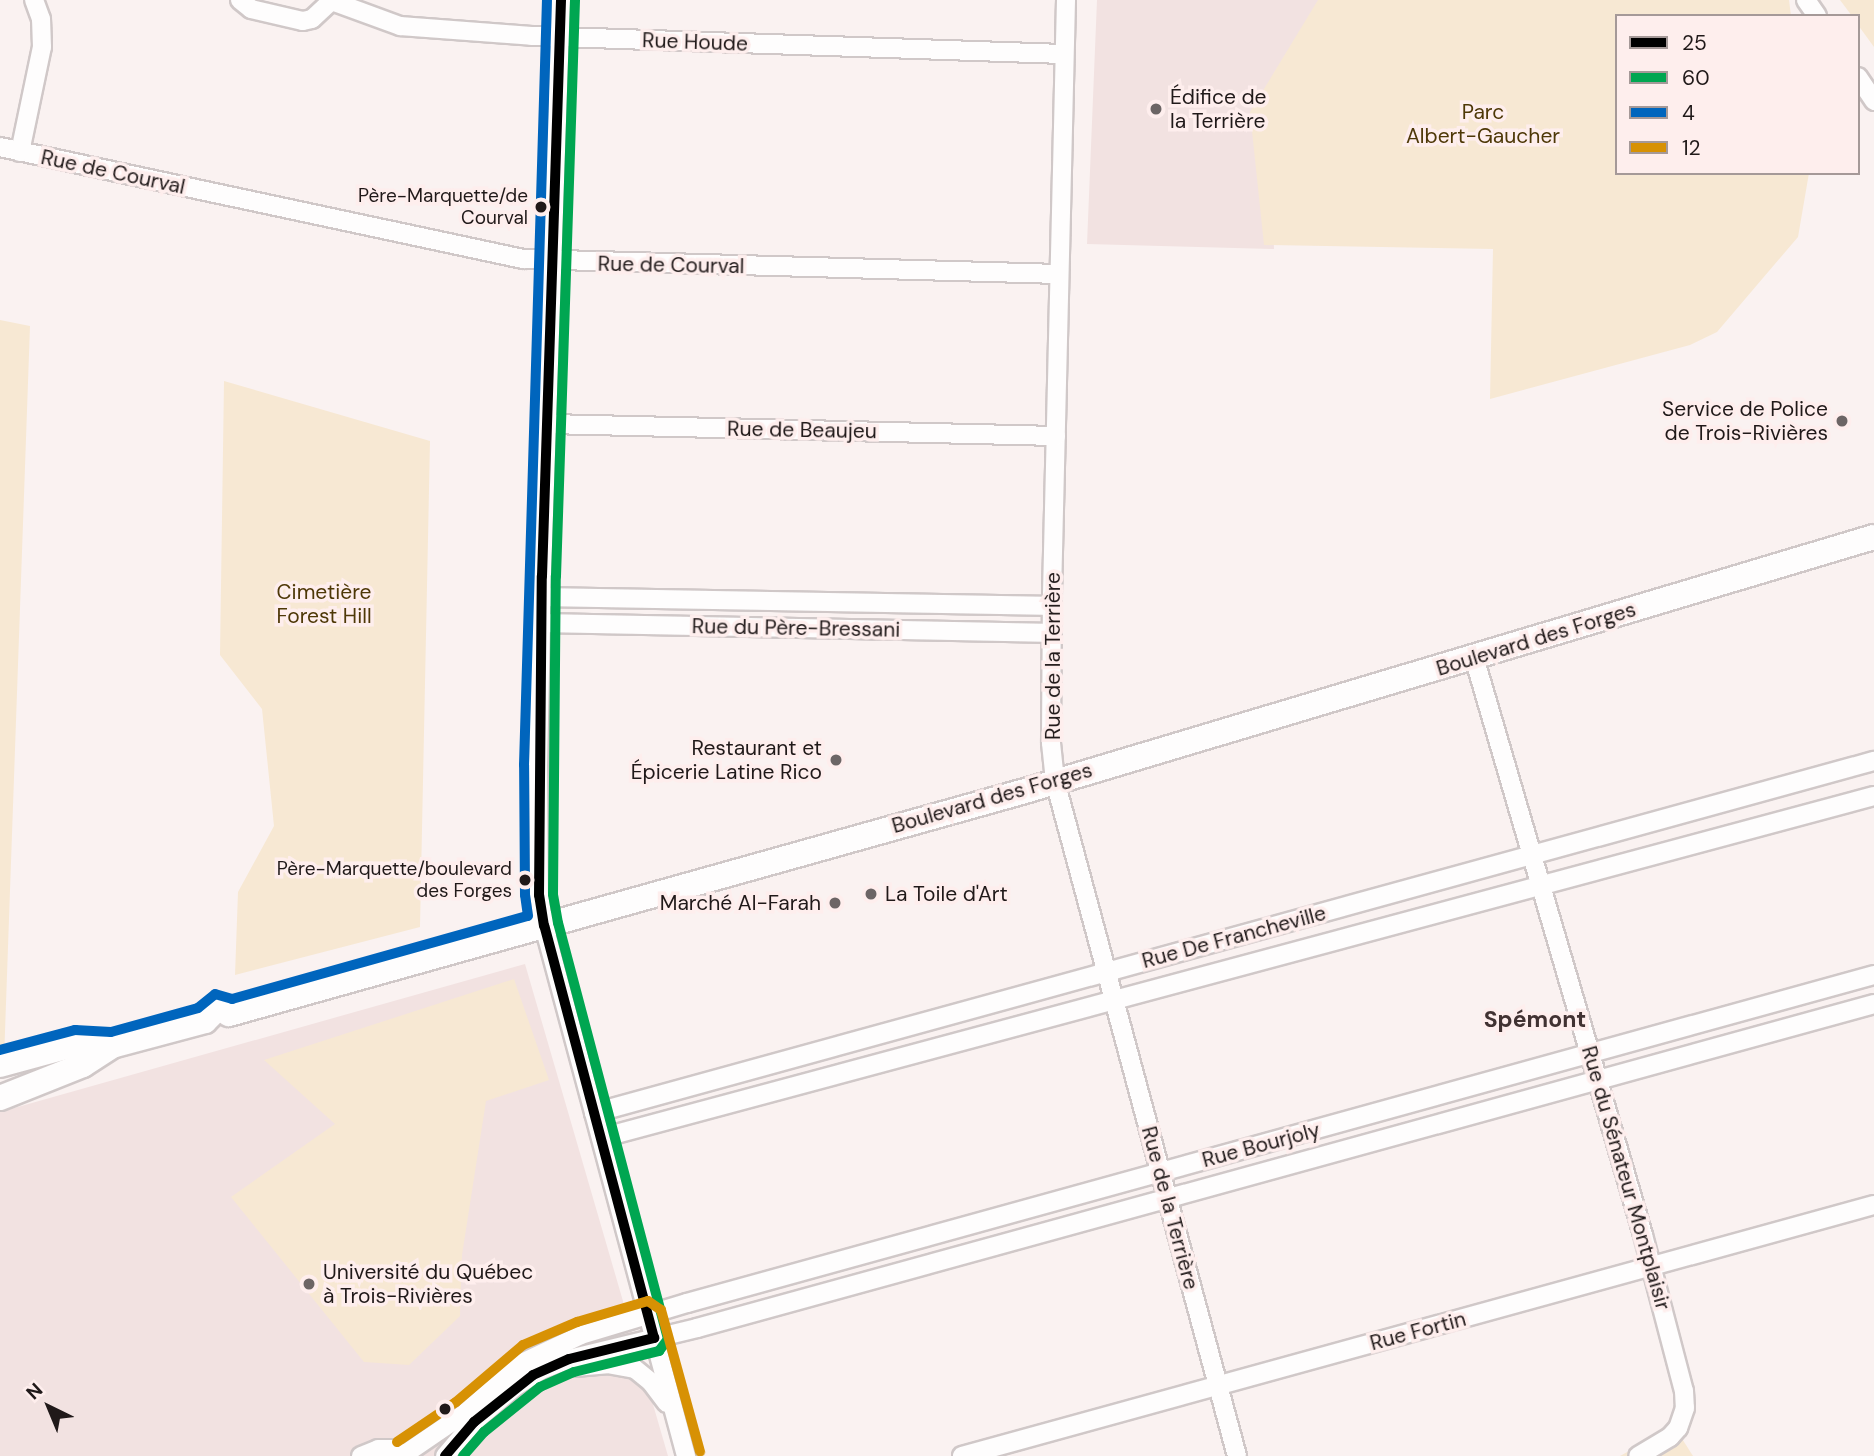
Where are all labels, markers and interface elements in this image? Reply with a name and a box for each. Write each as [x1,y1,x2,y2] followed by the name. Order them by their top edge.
[1615,14,1860,175] legend
[642,28,748,56] street label: Rue Houde
[1682,29,1707,57] text: 25
[1682,64,1710,92] text: 60
[1170,84,1267,134] place label: Édifice de la Terrière
[1406,99,1560,149] park label: Parc Albert-Gaucher
[1682,99,1695,127] text: 4
[1148,101,1164,117] marker: Édifice de la Terrière
[1682,134,1701,162] text: 12
[39,144,187,200] street label: Rue de Courval
[358,185,528,229] place label: Père-Marquette/de Courval
[534,200,548,214] marker: Père-Marquette/de Courval
[597,251,745,279] street label: Rue de Courval
[1662,396,1828,446] place label: Service de Police de Trois-Rivières
[1834,413,1850,429] marker: Service de Police de Trois-Rivières
[727,416,877,444] street label: Rue de Beaujeu
[1040,572,1066,740] street label: Rue de la Terrière
[276,579,372,629] park label: Cimetière Forest Hill
[1433,597,1639,681] street label: Boulevard des Forges
[692,614,900,642] street label: Rue du Père-Bressani
[631,735,822,785] place label: Restaurant et Épicerie Latine Rico
[828,752,844,768] marker: Restaurant et Épicerie Latine Rico
[889,757,1095,839] street label: Boulevard des Forges
[277,858,512,902] place label: Père-Marquette/boulevard des Forges
[518,873,532,887] marker: Père-Marquette/boulevard des Forges
[885,881,1008,907] place label: La Toile d'Art
[863,886,879,902] marker: La Toile d'Art
[660,890,821,916] place label: Marché Al-Farah
[827,895,843,911] marker: Marché Al-Farah
[1139,900,1329,974] street label: Rue De Francheville
[1484,1005,1586,1033] district label: Spémont
[1576,1043,1676,1313] street label: Rue du Sénateur Montplaisir
[1199,1117,1323,1173] street label: Rue Bourjoly
[1136,1124,1204,1292] street label: Rue de la Terrière
[323,1259,533,1309] place label: Université du Québec à Trois-Rivières
[301,1276,317,1292] marker: Université du Québec à Trois-Rivières
[1367,1306,1469,1356] street label: Rue Fortin
[14,1372,84,1442] north arrow
[21,1377,48,1405] text: N
[438,1402,452,1416] unlabelled marker

